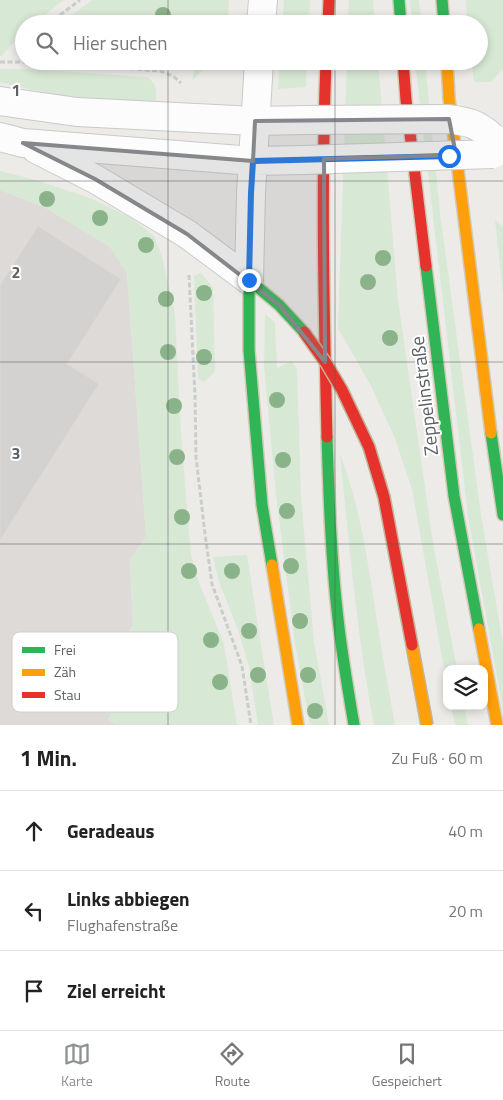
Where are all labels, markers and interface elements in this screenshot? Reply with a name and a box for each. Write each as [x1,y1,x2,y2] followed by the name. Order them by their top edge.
[15,15,488,70] search box
[73,28,168,57] text: Hier suchen
[33,29,61,57] icon: search
[12,78,20,102] text: 1
[438,145,461,168] route start
[12,260,20,284] text: 2
[238,269,261,292] route end
[402,335,445,457] street label: Zeppelinstraße
[12,441,20,465] text: 3
[12,632,178,712] legend
[54,639,76,660] text: Frei
[54,661,76,682] text: Zäh
[443,665,488,710] map controls
[443,665,488,710] button: layers
[54,684,81,705] text: Stau
[20,742,77,774] text: 1 Min.
[391,746,483,770] text: Zu Fuß · 60 m
[67,816,154,845] text: Geradeaus
[20,817,48,845] icon: ahead
[448,819,483,843] text: 40 m
[67,884,190,913] text: Links abbiegen
[20,897,48,925] icon: left
[448,899,483,923] text: 20 m
[67,913,178,937] text: Flughafenstraße
[67,976,165,1005] text: Ziel erreicht
[20,977,48,1005] icon: arrive
[61,1040,93,1091] tab: Karte
[215,1040,250,1091] tab: Route
[372,1040,442,1091] tab: Gespeichert

